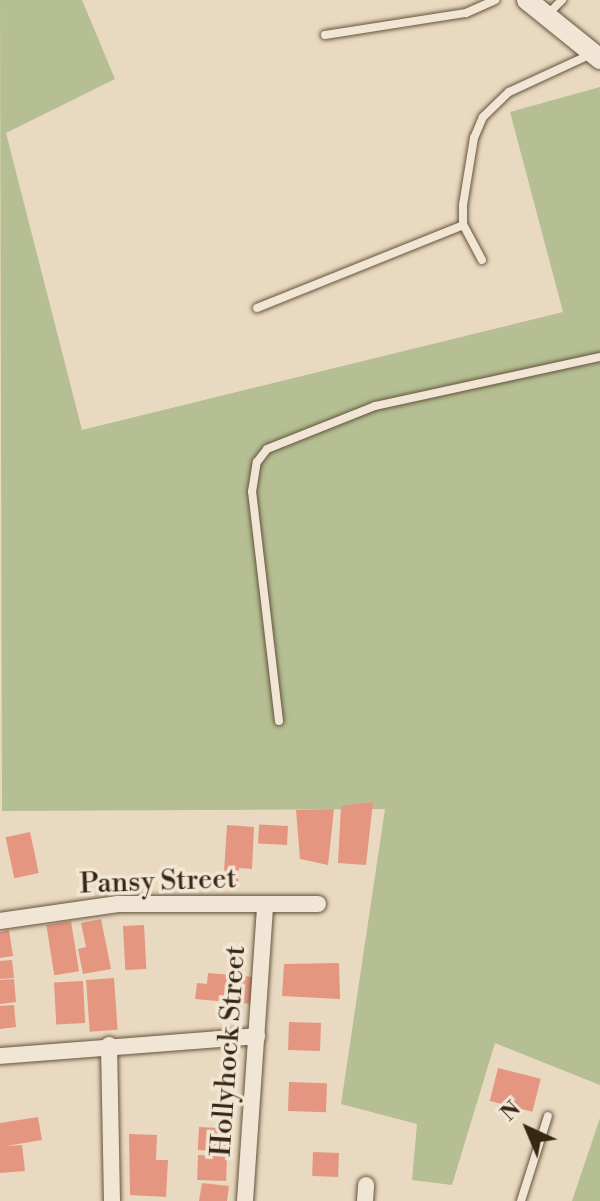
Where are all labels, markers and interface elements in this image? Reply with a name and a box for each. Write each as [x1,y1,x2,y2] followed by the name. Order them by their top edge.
[79,862,237,902] street label: Pansy Street
[205,944,253,1158] street label: Hollyhock Street
[488,1089,568,1169] north arrow
[495,1096,527,1127] text: N

